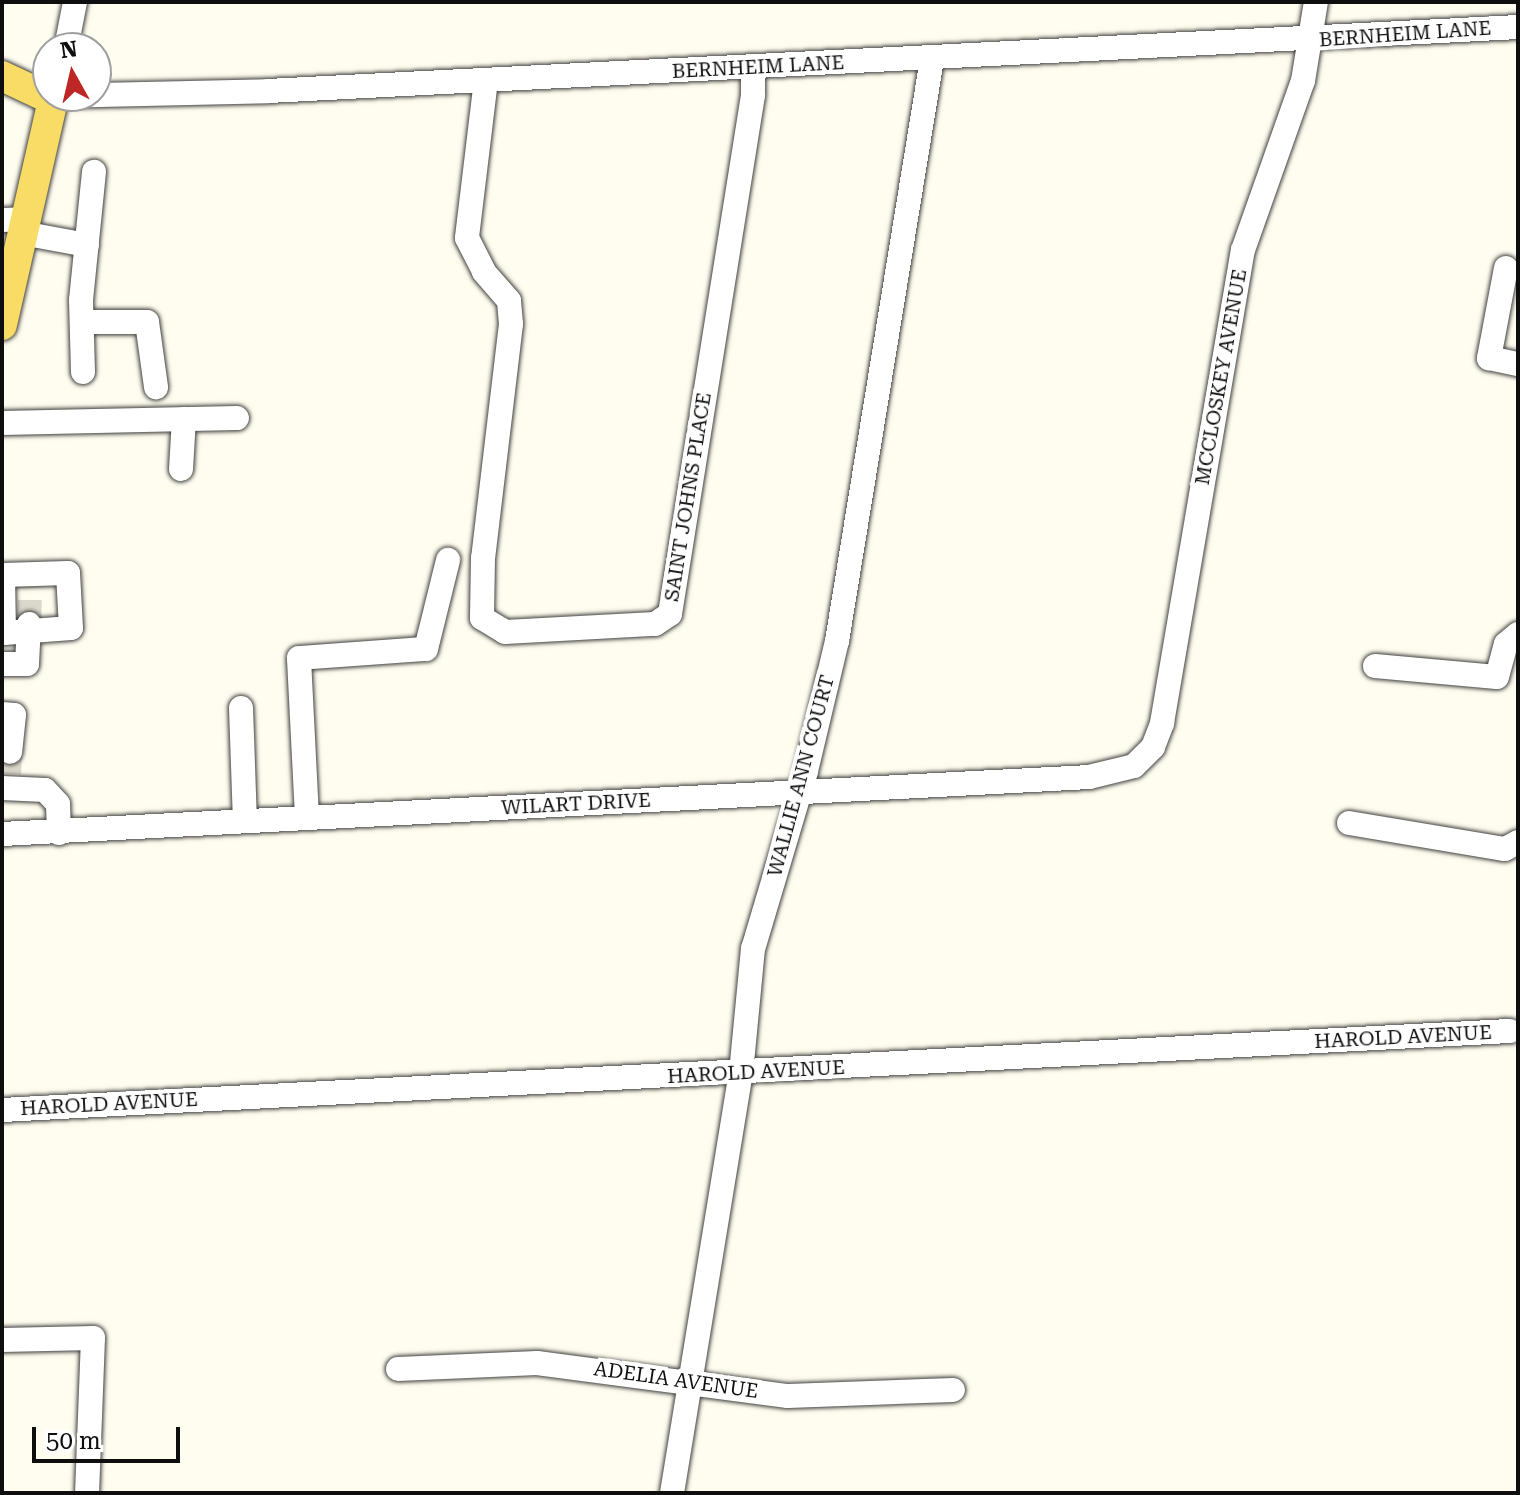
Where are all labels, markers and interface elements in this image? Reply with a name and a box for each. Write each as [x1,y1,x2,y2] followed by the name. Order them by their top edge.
[1318,16,1492,52] street label: BERNHEIM LANE
[32,32,112,112] north arrow
[59,36,79,63] text: N
[671,51,845,83] street label: BERNHEIM LANE
[1190,267,1252,487] street label: MCCLOSKEY AVENUE
[660,391,716,603] street label: SAINT JOHNS PLACE
[763,673,839,879] street label: WALLIE ANN COURT
[501,788,651,820] street label: WILART DRIVE
[1314,1020,1492,1054] street label: HAROLD AVENUE
[667,1055,845,1089] street label: HAROLD AVENUE
[20,1087,198,1121] street label: HAROLD AVENUE
[592,1357,760,1403] street label: ADELIA AVENUE
[36,1411,184,1461] scale bar
[46,1427,101,1455] text: 50 m

